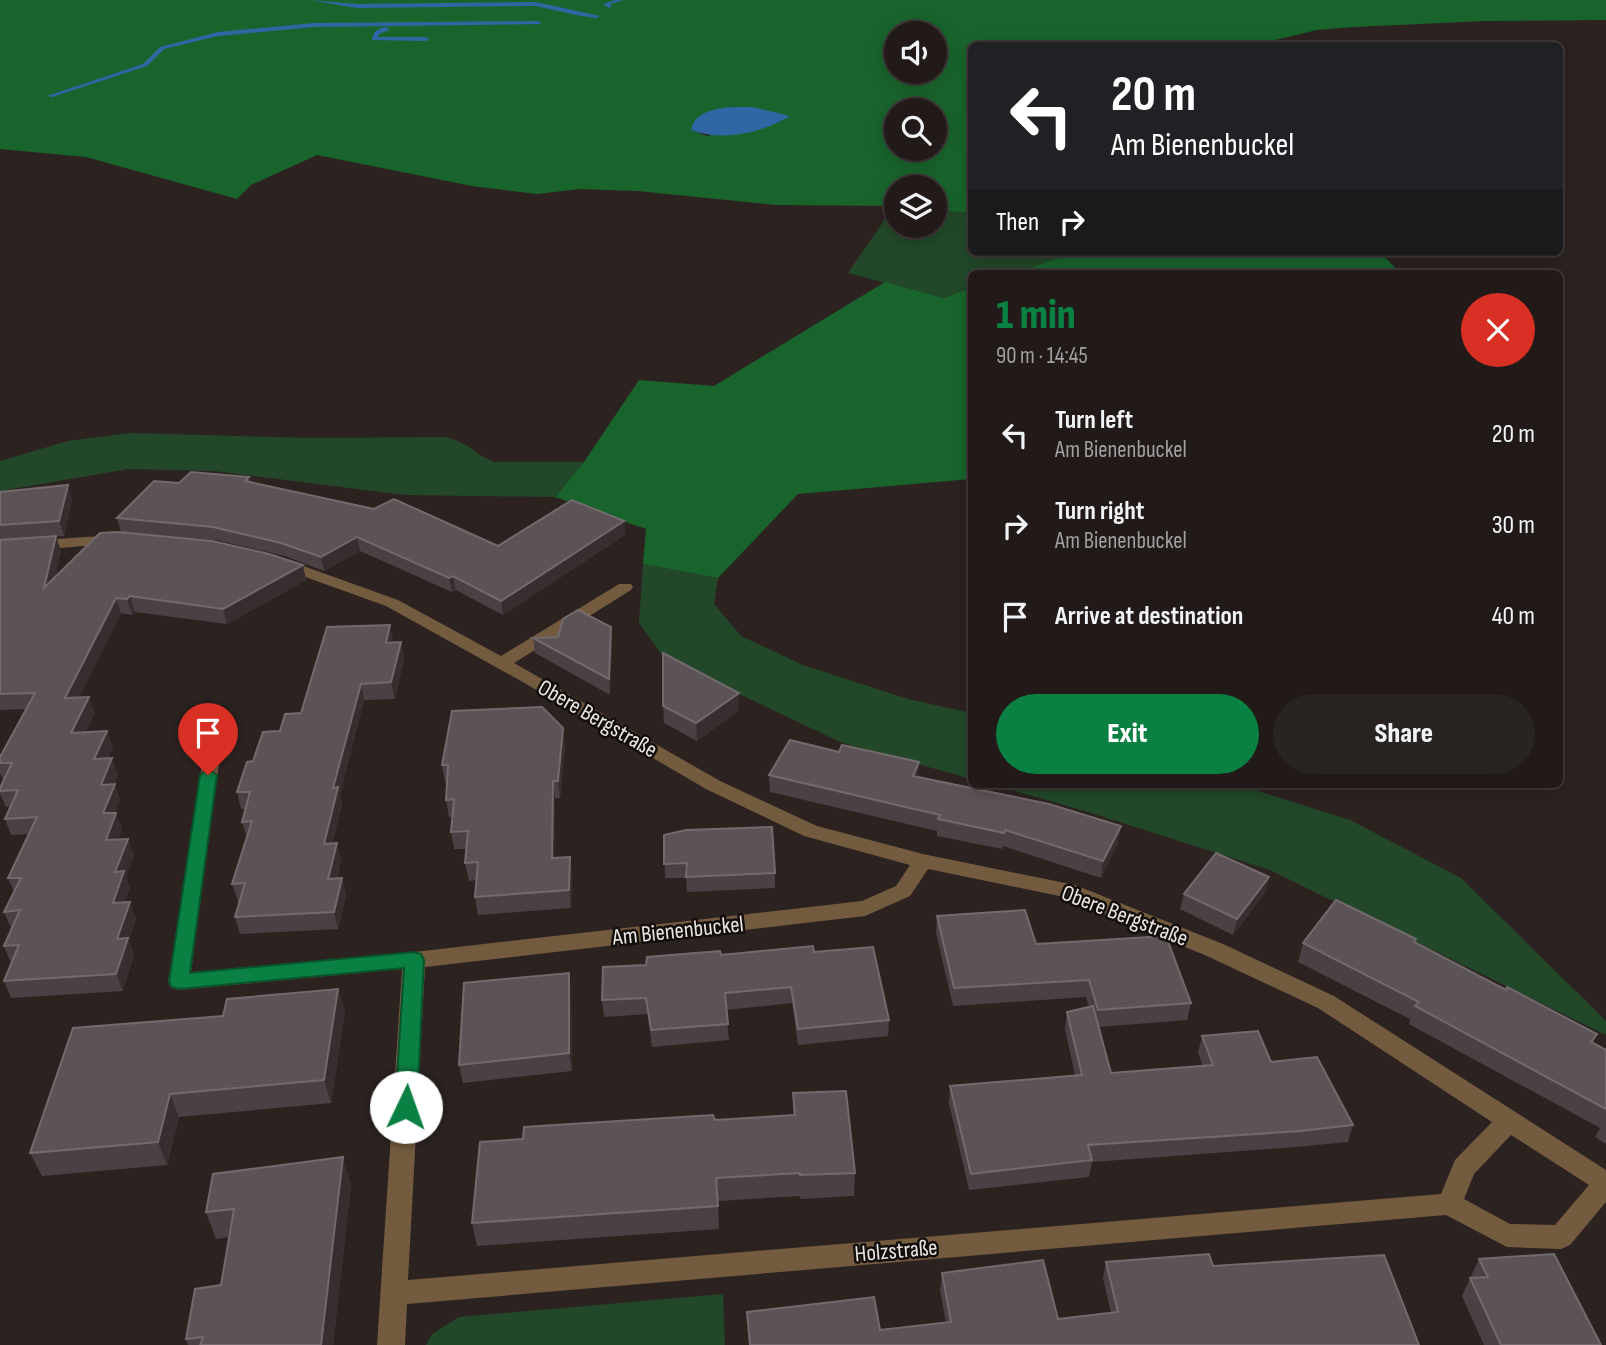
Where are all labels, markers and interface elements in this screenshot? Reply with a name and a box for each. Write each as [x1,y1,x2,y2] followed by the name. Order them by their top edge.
[884,21,947,238] map controls
[884,21,947,84] button: sound
[1111,66,1196,125] text: 20 m
[996,70,1087,161] icon: left
[884,98,947,161] button: search
[1111,126,1294,165] text: Am Bienenbuckel
[884,175,947,238] button: layers
[1053,203,1091,241] icon: right
[996,207,1039,238] text: Then
[996,290,1076,341] text: 1 min
[1461,293,1535,367] button: close
[996,342,1088,370] text: 90 m · 14:45
[1055,405,1133,436] text: Turn left
[996,416,1034,454] icon: left
[1492,419,1535,450] text: 20 m
[1055,436,1187,464] text: Am Bienenbuckel
[1055,496,1144,527] text: Turn right
[996,507,1034,545] icon: right
[1492,510,1535,541] text: 30 m
[1055,527,1187,555] text: Am Bienenbuckel
[996,598,1034,636] icon: arrive
[1055,601,1243,632] text: Arrive at destination
[1492,601,1535,632] text: 40 m
[533,673,662,764] street label: Obere Bergstraße
[996,694,1259,774] button: Exit
[1273,694,1535,774] button: Share
[178,703,238,775] pin
[189,714,227,752] icon: arrive
[1057,879,1192,953] street label: Obere Bergstraße
[610,910,745,952] street label: Am Bienenbuckel
[369,1070,443,1144] position arrow
[854,1233,939,1269] street label: Holzstraße

